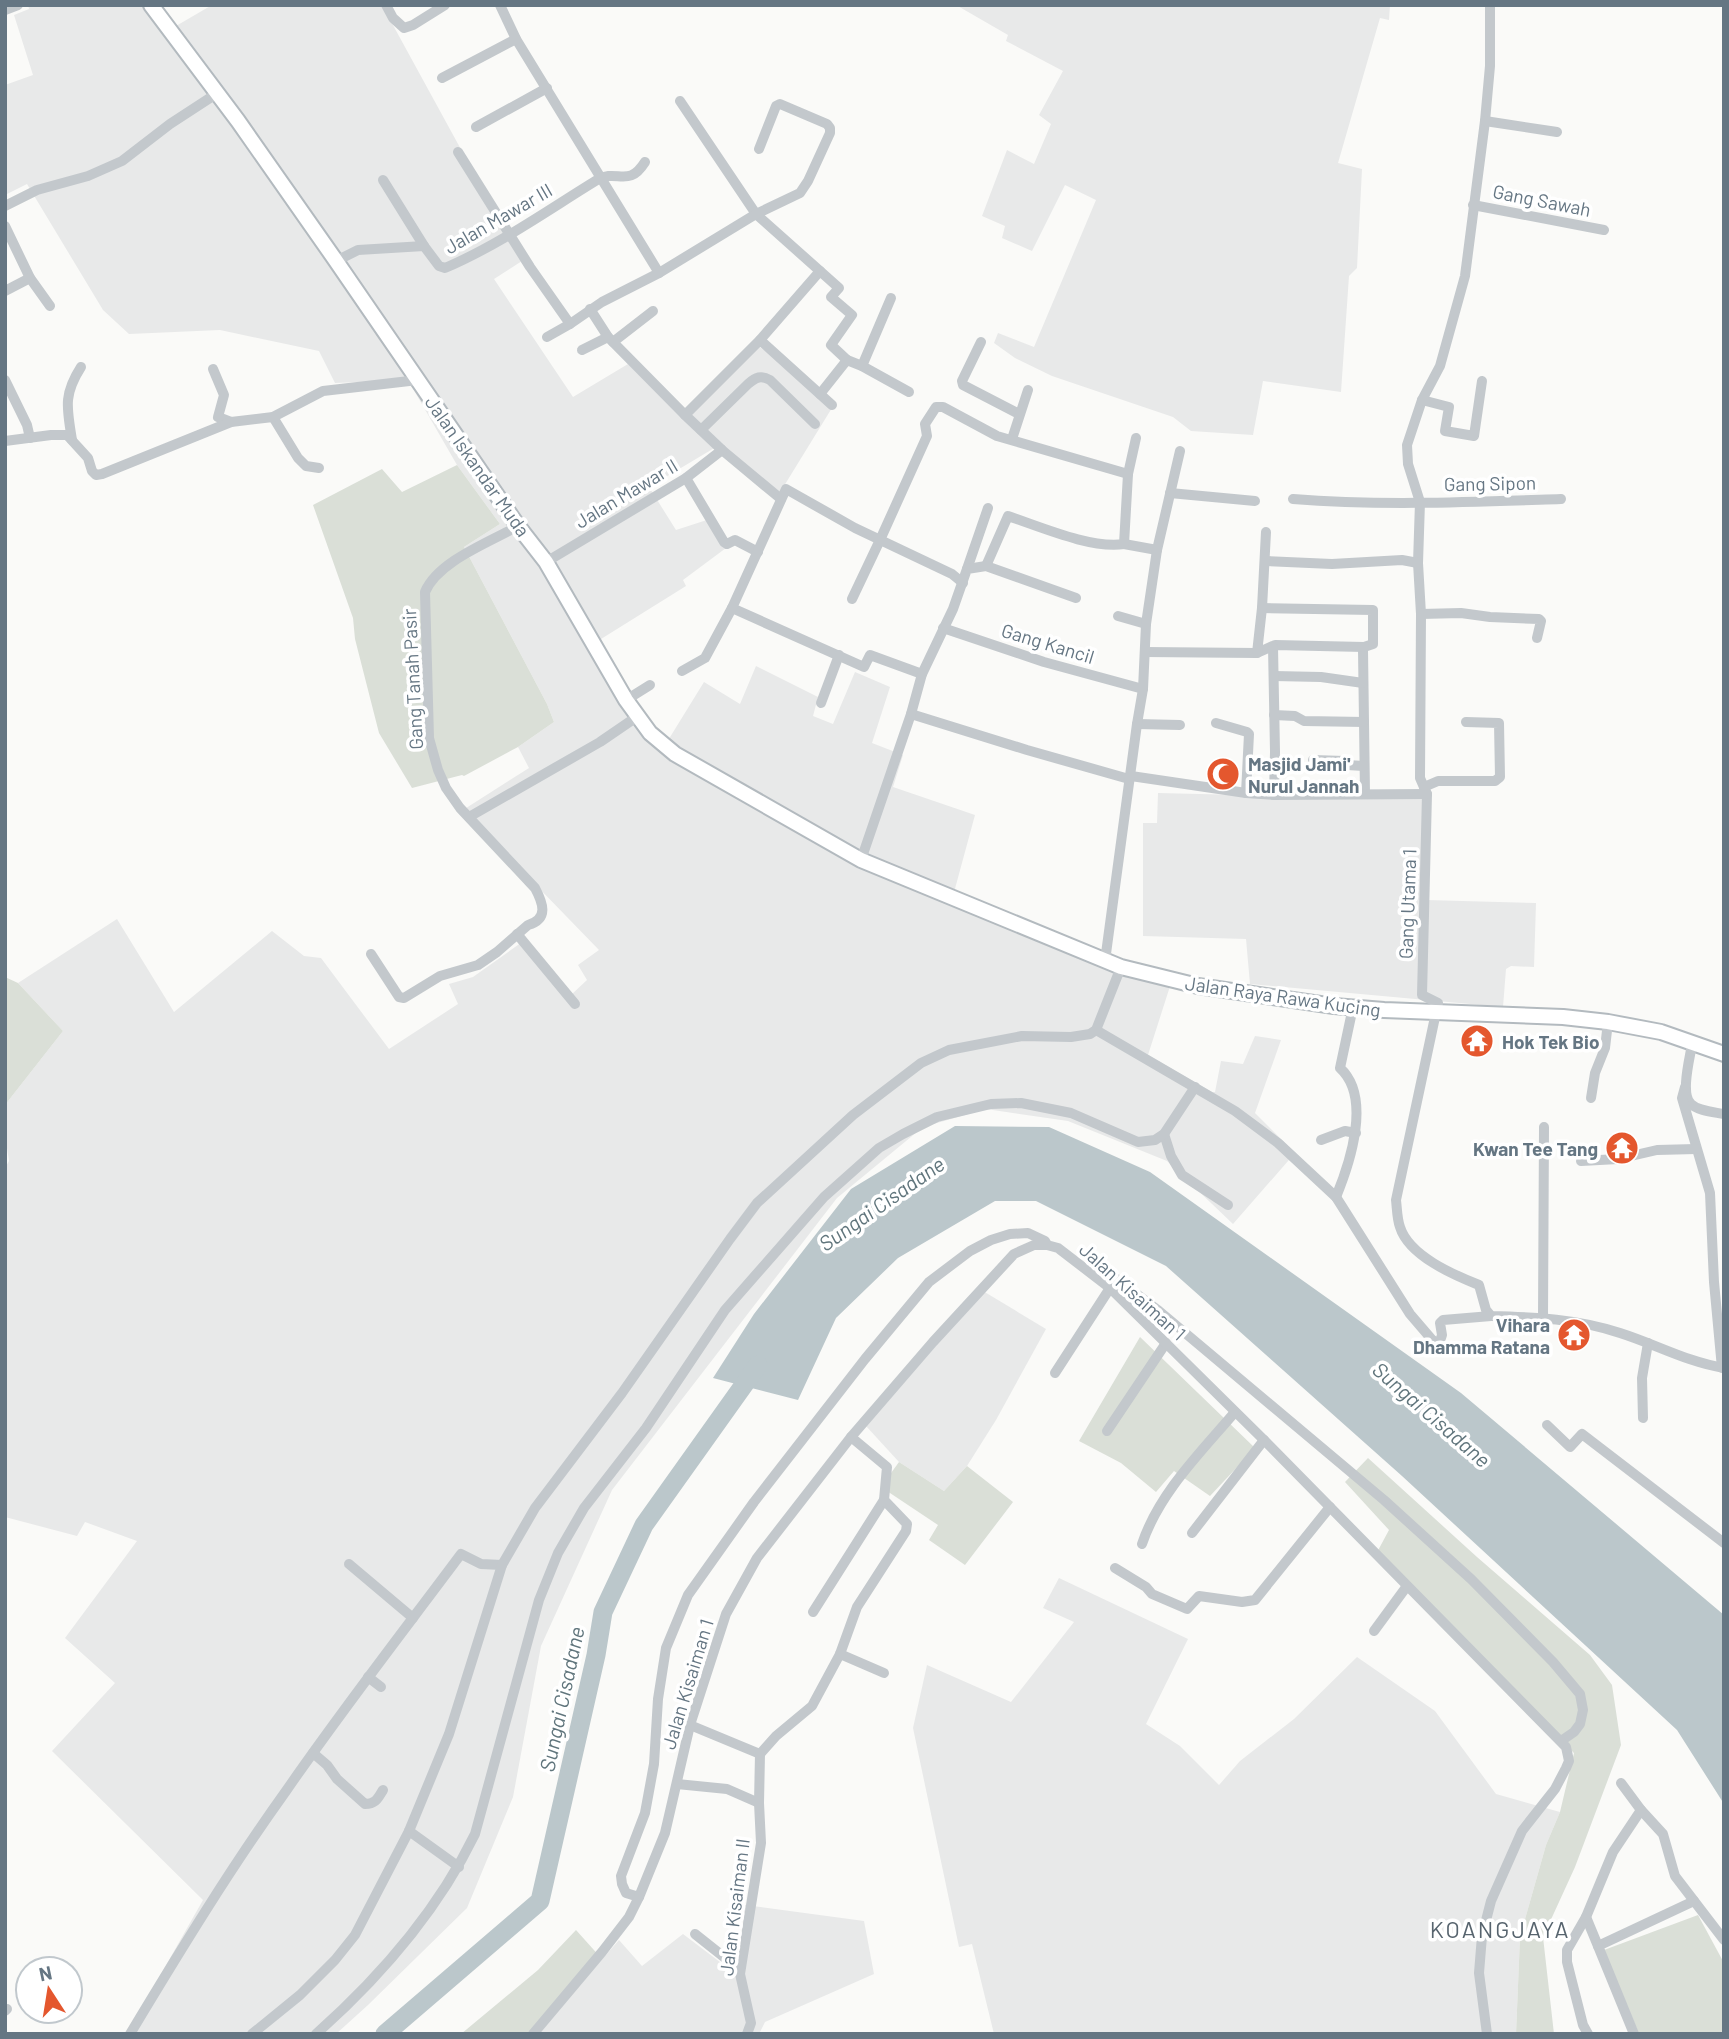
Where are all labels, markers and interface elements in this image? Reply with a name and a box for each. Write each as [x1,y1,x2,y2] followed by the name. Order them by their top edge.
[440,178,556,258] street label: Jalan Mawar III
[1491,179,1593,221] street label: Gang Sawah
[421,391,535,541] street label: Jalan Iskandar Muda
[570,453,682,533] street label: Jalan Mawar II
[1444,471,1536,495] street label: Gang Sipon
[397,608,427,750] street label: Gang Tanah Pasir
[999,618,1097,668] street label: Gang Kancil
[1248,752,1359,797] place label: Masjid Jami' Nurul Jannah
[1204,755,1242,793] mosque icon: Masjid Jami' Nurul Jannah
[1394,849,1420,959] street label: Gang Utama 1
[1184,971,1382,1021] street label: Jalan Raya Rawa Kucing
[1458,1022,1496,1060] temple icon: Hok Tek Bio
[1502,1030,1599,1053] place label: Hok Tek Bio
[1603,1129,1641,1167] temple icon: Kwan Tee Tang
[1473,1137,1598,1160] place label: Kwan Tee Tang
[813,1150,949,1256] water label: Sungai Cisadane
[1075,1237,1191,1345] street label: Jalan Kisaiman 1
[1413,1313,1550,1358] place label: Vihara Dhamma Ratana
[1555,1316,1593,1354] temple icon: Vihara Dhamma Ratana
[1368,1356,1496,1472] water label: Sungai Cisadane
[656,1616,718,1752] street label: Jalan Kisaiman 1
[533,1624,589,1774] water label: Sungai Cisadane
[714,1837,754,1977] street label: Jalan Kisaiman II
[1430,1915,1570,1943] district label: KOANGJAYA
[14,1955,84,2025] north arrow
[37,1960,54,1985] text: N

